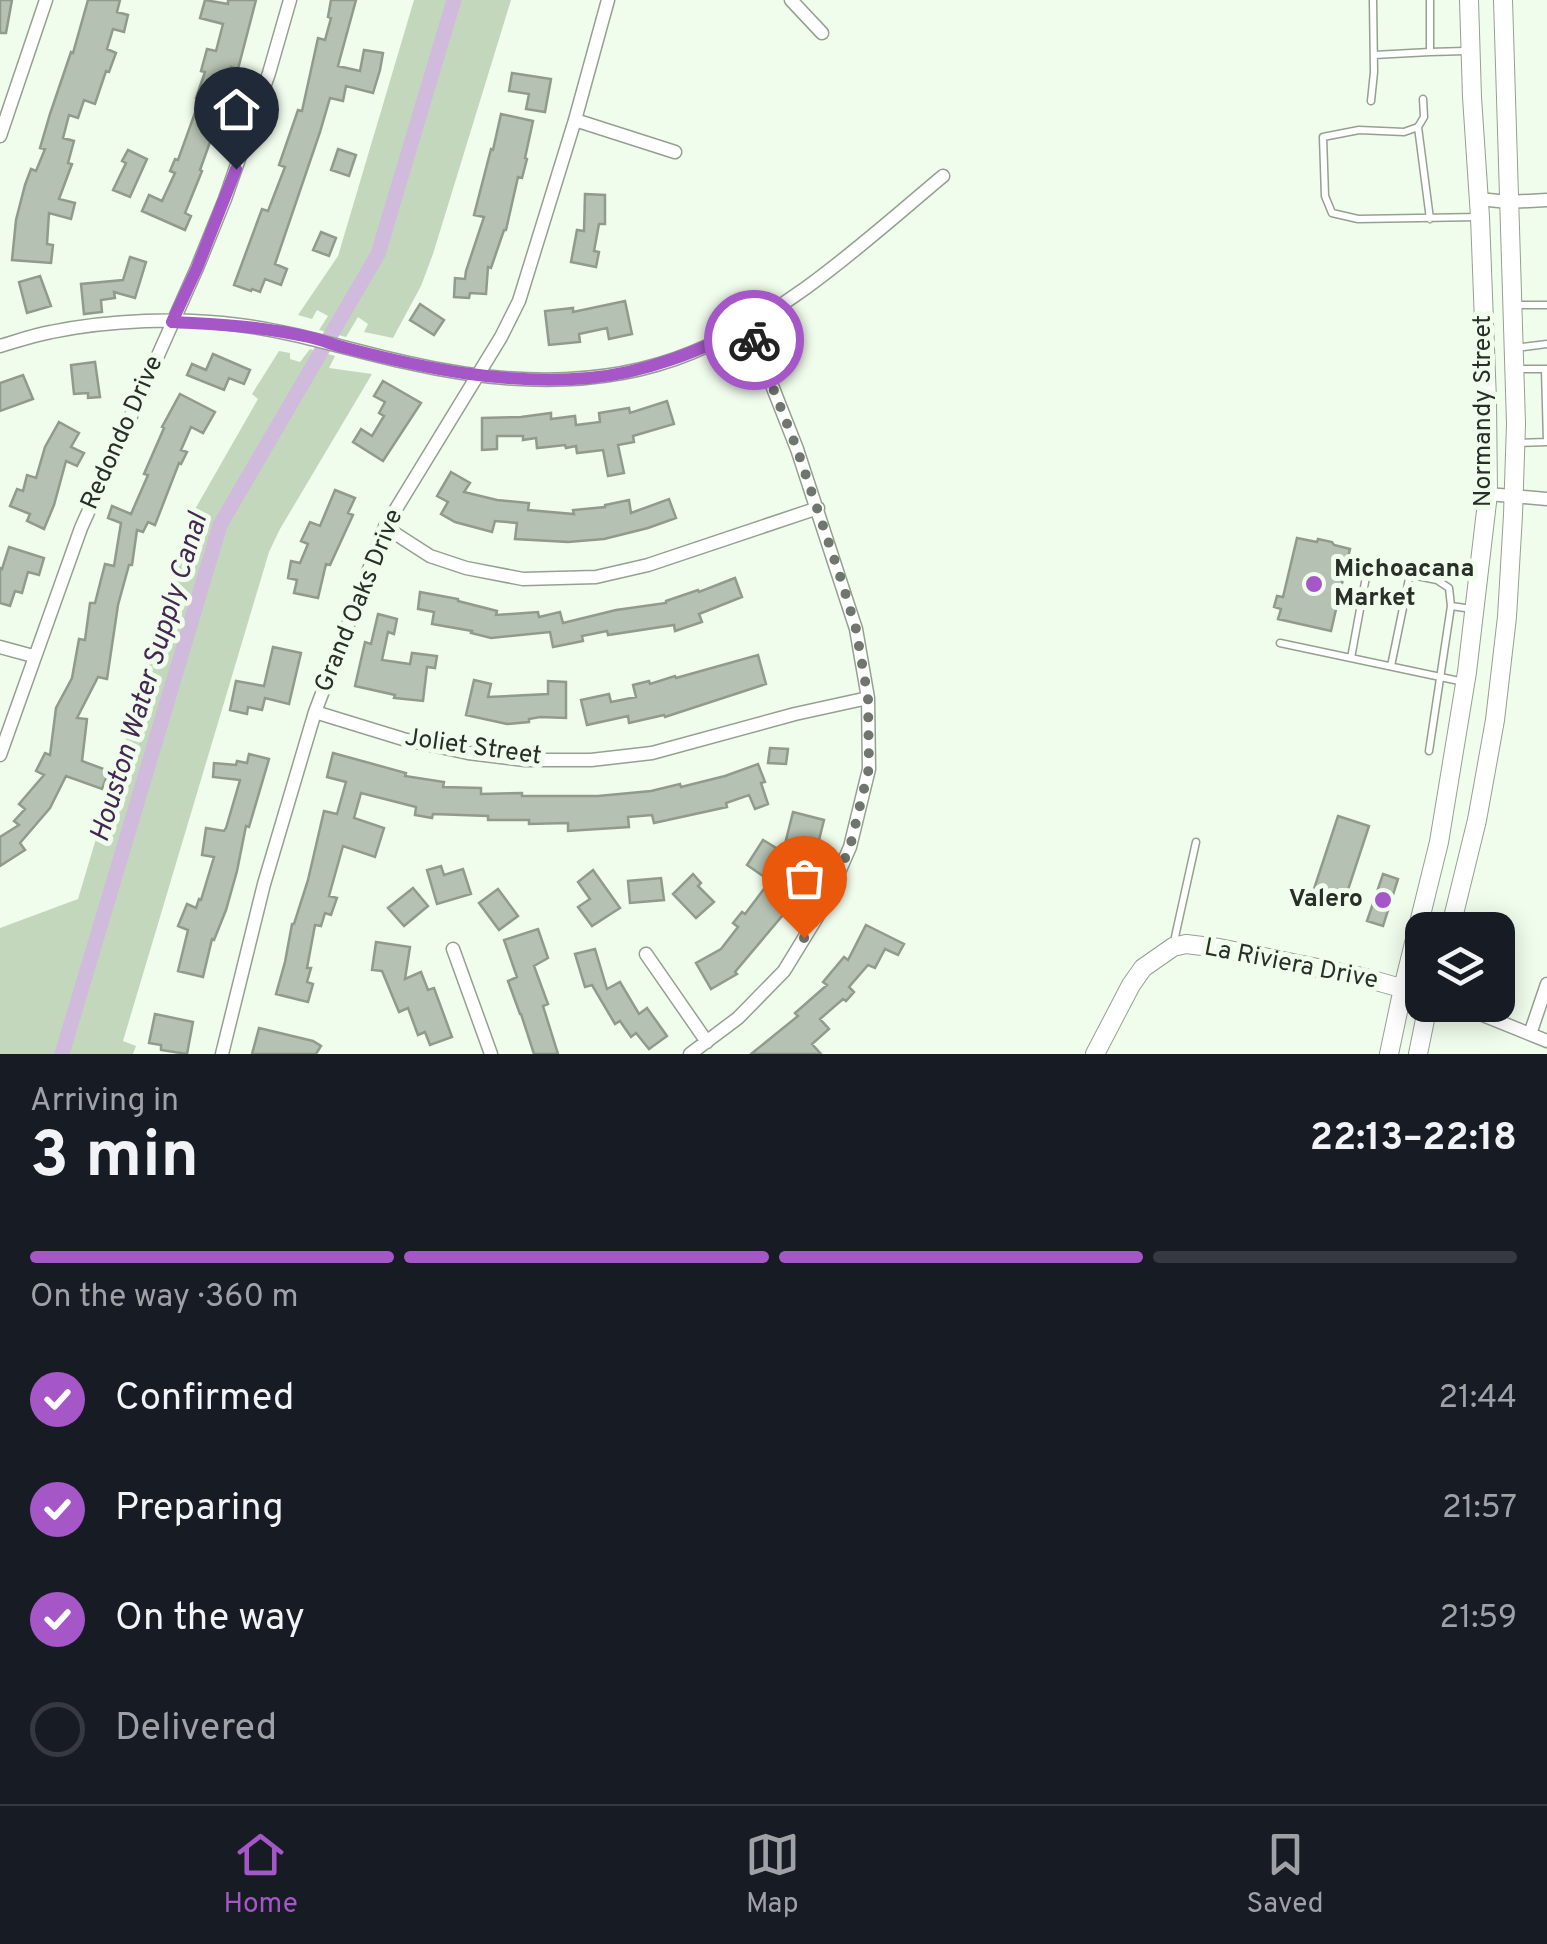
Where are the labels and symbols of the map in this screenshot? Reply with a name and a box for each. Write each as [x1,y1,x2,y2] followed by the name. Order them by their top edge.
[194,67,279,170] pin
[704,290,804,390] courier
[1468,315,1500,507] street label: Normandy Street
[75,351,171,515] street label: Redondo Drive
[309,505,411,697] street label: Grand Oaks Drive
[83,507,218,847] water label: Houston Water Supply Canal
[1334,554,1474,615] place label: Michoacana Market
[1303,573,1325,595] marker: Michoacana Market
[403,723,543,773] street label: Joliet Street
[762,836,847,939] pin
[1289,884,1363,916] place label: Valero
[1372,889,1394,911] marker: Valero
[1201,932,1381,998] street label: La Riviera Drive

